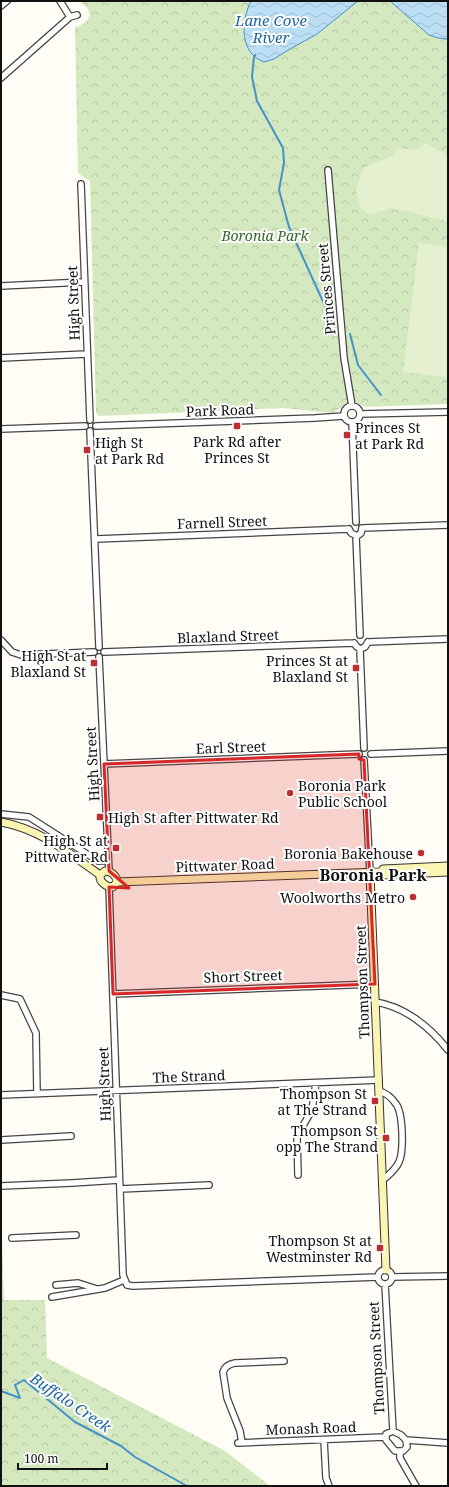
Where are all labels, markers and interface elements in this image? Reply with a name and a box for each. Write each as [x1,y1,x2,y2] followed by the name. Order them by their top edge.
[234,10,307,47] water label: Lane Cove River
[220,226,310,245] park label: Boronia Park
[313,242,339,336] street label: Princes Street
[62,265,84,341] street label: High Street
[185,399,255,421] street label: Park Road
[355,418,424,453] place label: Princes St at Park Rd
[232,421,242,431] marker: Park Rd after Princes St
[342,430,352,440] marker: Princes St at Park Rd
[193,432,282,467] place label: Park Rd after Princes St
[95,433,164,468] place label: High St at Park Rd
[82,445,92,455] marker: High St at Park Rd
[177,511,267,533] street label: Farnell Street
[177,625,279,647] street label: Blaxland Street
[10,646,86,681] place label: High St at Blaxland St
[266,651,348,686] place label: Princes St at Blaxland St
[89,658,99,668] marker: High St at Blaxland St
[351,663,361,673] marker: Princes St at Blaxland St
[81,726,103,802] street label: High Street
[196,736,266,758] street label: Earl Street
[298,776,388,811] place label: Boronia Park Public School
[285,788,295,798] marker: Boronia Park Public School
[108,808,279,827] place label: High St after Pittwater Rd
[95,812,105,822] marker: High St after Pittwater Rd
[25,831,108,866] place label: High St at Pittwater Rd
[111,843,121,853] marker: High St at Pittwater Rd
[284,844,413,863] place label: Boronia Bakehouse
[416,848,426,858] marker: Boronia Bakehouse
[175,854,275,876] street label: Pittwater Road
[319,864,427,886] district label: Boronia Park
[280,888,405,907] place label: Woolworths Metro
[408,892,418,902] marker: Woolworths Metro
[351,925,373,1039] street label: Thompson Street
[203,965,283,987] street label: Short Street
[93,1046,115,1122] street label: High Street
[152,1065,226,1087] street label: The Strand
[278,1084,367,1119] place label: Thompson St at The Strand
[370,1096,380,1106] marker: Thompson St at The Strand
[276,1121,378,1156] place label: Thompson St opp The Strand
[381,1133,391,1143] marker: Thompson St opp The Strand
[266,1231,372,1266] place label: Thompson St at Westminster Rd
[375,1243,385,1253] marker: Thompson St at Westminster Rd
[364,1301,388,1415] street label: Thompson Street
[26,1367,116,1437] water label: Buffalo Creek
[265,1417,357,1439] street label: Monash Road
[18,1445,107,1471] scale bar
[24,1450,59,1467] text: 100 m

